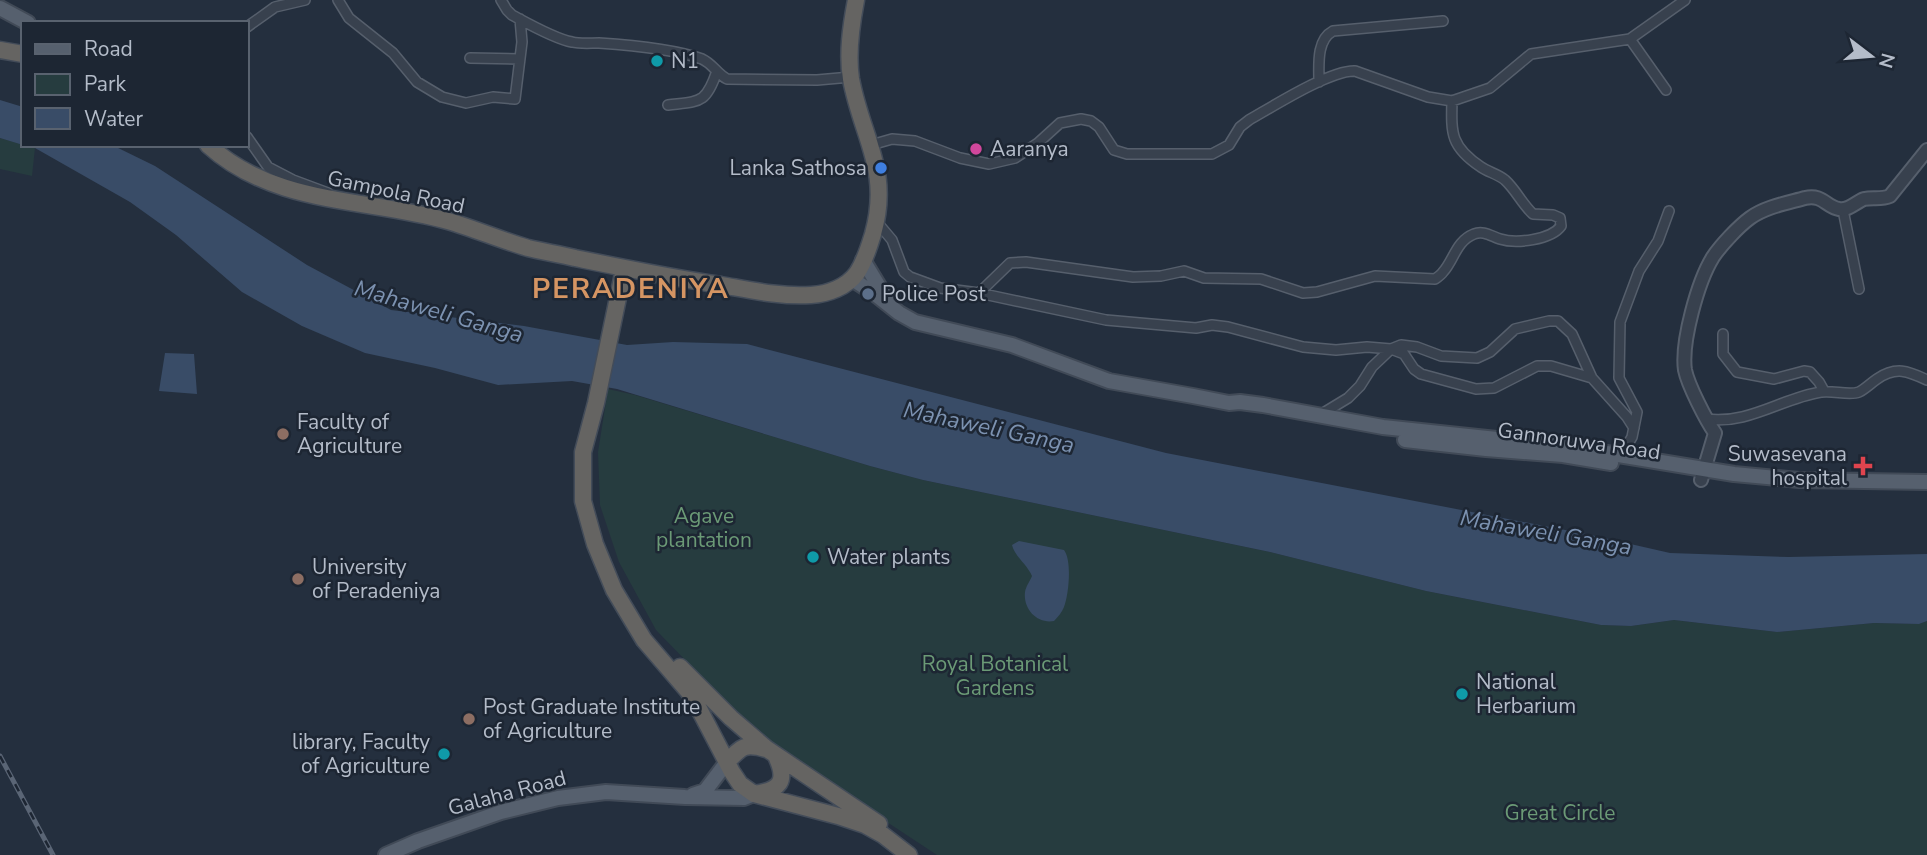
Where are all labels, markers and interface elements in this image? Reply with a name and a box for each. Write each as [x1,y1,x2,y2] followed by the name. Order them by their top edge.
[21,21,248,147] legend
[1836,21,1906,91] north arrow
[84,35,133,63] text: Road
[671,47,699,75] place label: N1
[1872,50,1901,71] text: N
[649,53,665,69] marker: N1
[84,70,126,98] text: Park
[84,105,143,133] text: Water
[990,135,1069,163] place label: Aaranya
[968,141,984,157] marker: Aaranya
[729,154,867,182] place label: Lanka Sathosa
[873,160,889,176] marker: Lanka Sathosa
[325,164,467,220] street label: Gampola Road
[532,270,730,308] district label: PERADENIYA
[351,273,527,350] water label: Mahaweli Ganga
[882,280,986,308] place label: Police Post
[860,286,876,302] marker: Police Post
[901,394,1077,461] water label: Mahaweli Ganga
[297,408,402,460] place label: Faculty of Agriculture
[1496,416,1662,466] street label: Gannoruwa Road
[275,426,291,442] marker: Faculty of Agriculture
[1728,440,1848,492] place label: Suwasevana hospital
[1853,456,1873,476] marker: Suwasevana hospital
[656,502,752,554] park label: Agave plantation
[1457,502,1634,563] water label: Mahaweli Ganga
[827,543,950,571] place label: Water plants
[805,549,821,565] marker: Water plants
[312,553,440,605] place label: University of Peradeniya
[290,571,306,587] marker: University of Peradeniya
[922,650,1069,702] park label: Royal Botanical Gardens
[1476,668,1576,720] place label: National Herbarium
[1454,686,1470,702] marker: National Herbarium
[483,693,700,745] place label: Post Graduate Institute of Agriculture
[461,711,477,727] marker: Post Graduate Institute of Agriculture
[292,728,430,780] place label: library, Faculty of Agriculture
[436,746,452,762] marker: library, Faculty of Agriculture
[445,764,569,822] street label: Galaha Road
[1504,799,1616,827] park label: Great Circle

